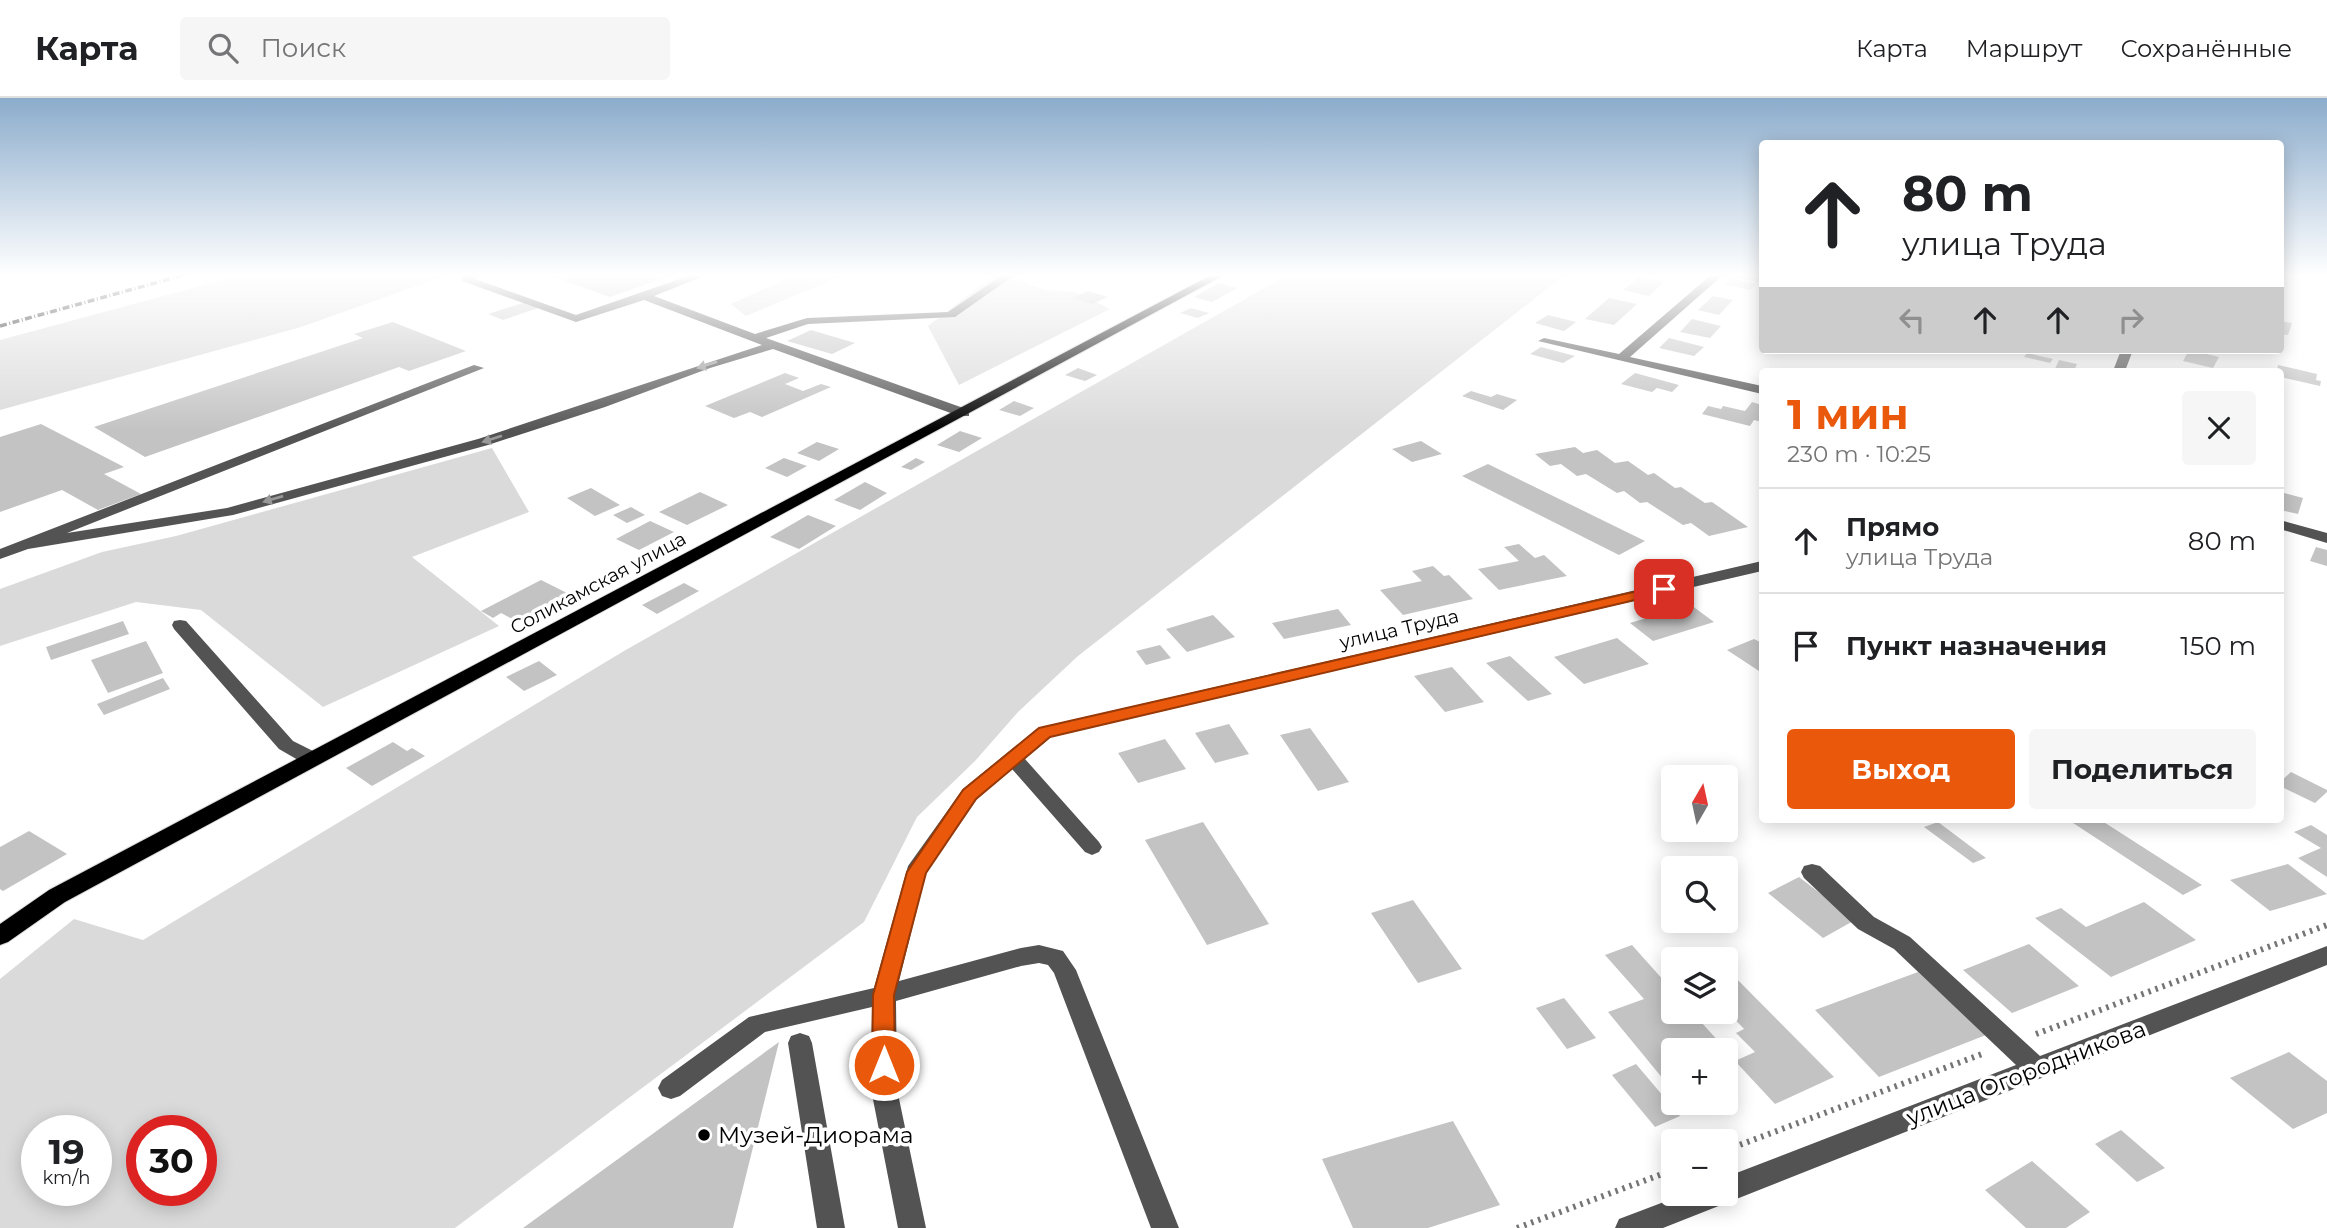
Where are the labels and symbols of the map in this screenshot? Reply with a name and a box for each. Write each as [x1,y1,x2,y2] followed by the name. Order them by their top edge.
[697,360,718,370] one-way arrow
[482,434,503,444] one-way arrow
[262,494,283,504] one-way arrow
[506,527,690,639] street label: Соликамская улица
[1634,559,1694,619] pin
[1336,604,1461,654] street label: улица Труда
[1661,765,1738,842] north arrow
[1901,1014,2150,1132] street label: улица Огородникова
[847,1028,921,1102] position arrow
[126,1115,217,1206] speed limit sign: 30
[718,1121,913,1149] place label: Музей-Диорама
[696,1127,712,1143] marker: Музей-Диорама

